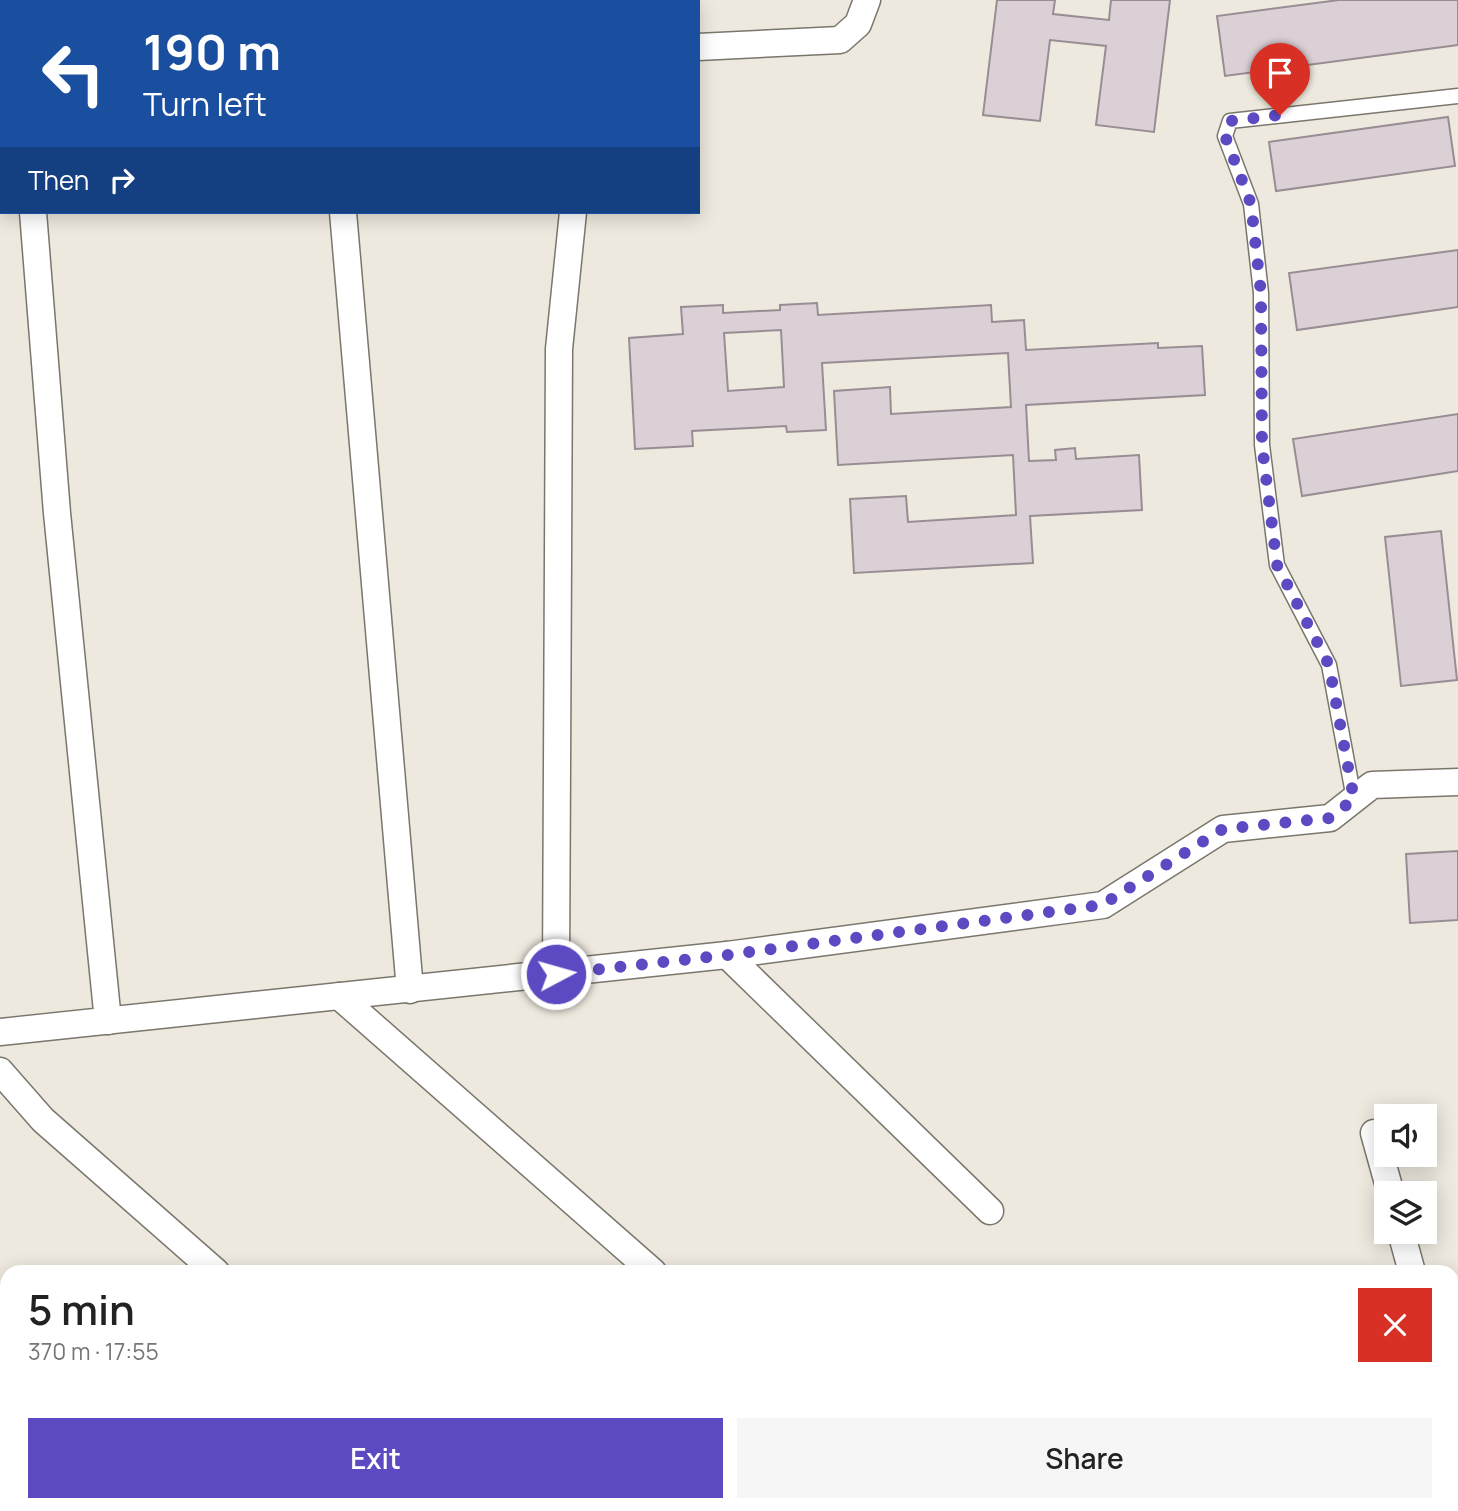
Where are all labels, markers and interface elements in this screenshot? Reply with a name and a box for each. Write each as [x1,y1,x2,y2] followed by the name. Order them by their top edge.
[143,18,281,85] text: 190 m
[28,28,119,119] icon: left
[1250,43,1310,115] pin
[1261,54,1299,92] icon: arrive
[143,82,267,126] text: Turn left
[103,161,141,199] icon: right
[28,162,89,198] text: Then
[519,937,593,1011] position arrow
[1374,1104,1437,1244] map controls
[1374,1104,1437,1167] button: sound
[1374,1181,1437,1244] button: layers
[28,1280,135,1338] text: 5 min
[1358,1288,1432,1362] button: close
[28,1335,159,1367] text: 370 m · 17:55
[28,1418,723,1498] button: Exit
[737,1418,1432,1498] button: Share

